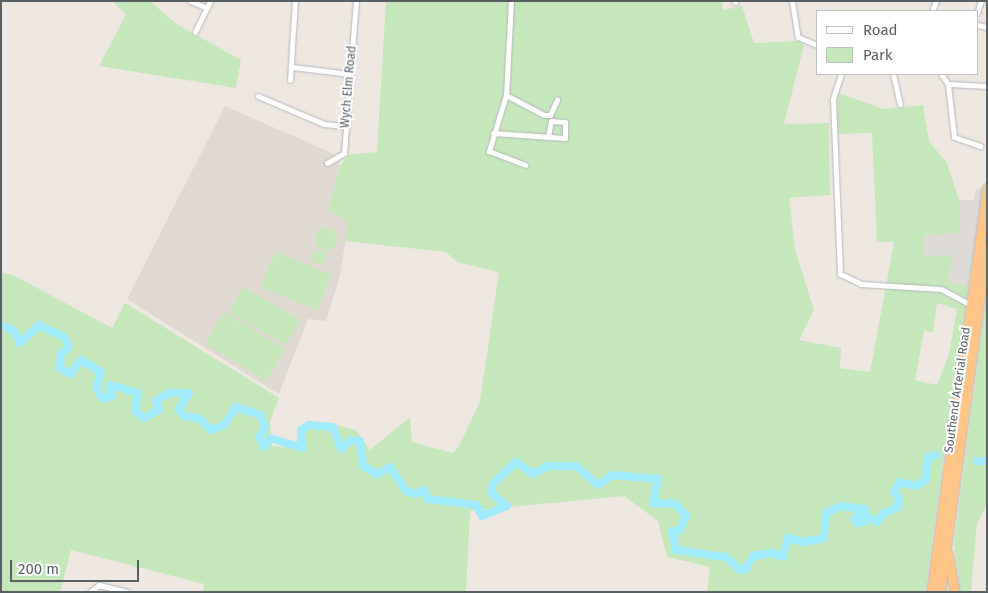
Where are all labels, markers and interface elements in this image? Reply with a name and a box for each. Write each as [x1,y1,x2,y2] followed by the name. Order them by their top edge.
[816,10,978,75] legend
[863,21,898,39] text: Road
[338,45,360,129] street label: Wych Elm Road
[863,46,893,64] text: Park
[942,326,974,454] street label: Southend Arterial Road
[12,550,141,582] scale bar
[18,560,59,578] text: 200 m

